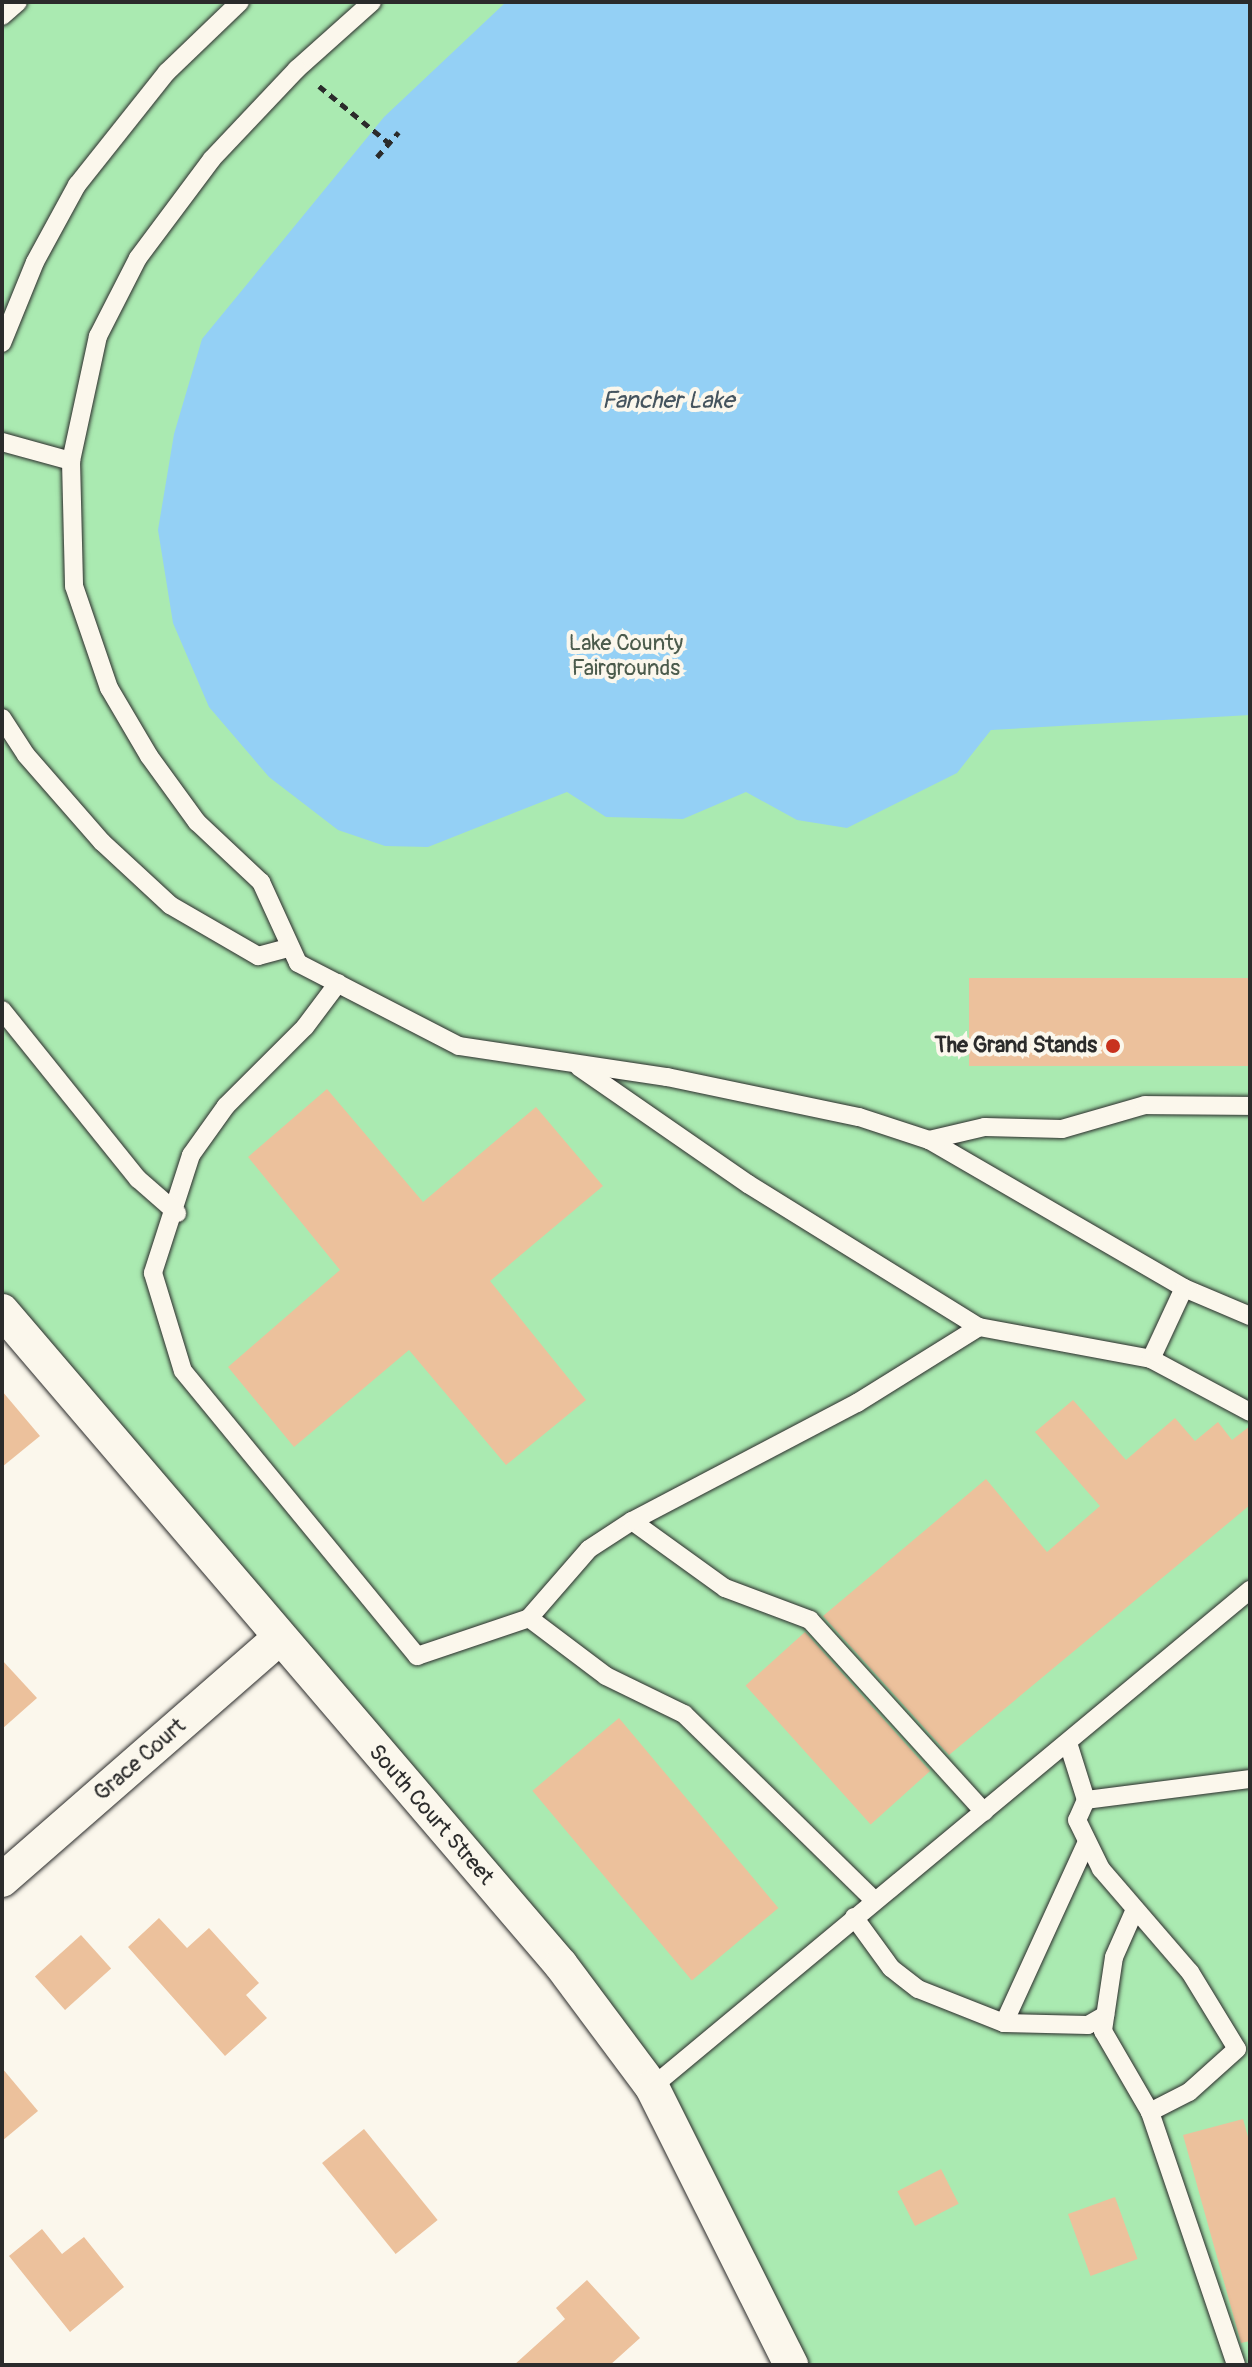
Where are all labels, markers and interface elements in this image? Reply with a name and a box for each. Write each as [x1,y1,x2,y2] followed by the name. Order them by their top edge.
[602,387,734,415] water label: Fancher Lake
[569,630,683,682] park label: Lake County Fairgrounds
[935,1033,1097,1059] place label: The Grand Stands
[1104,1037,1122,1055] marker: The Grand Stands
[89,1713,191,1807] street label: Grace Court
[363,1739,499,1891] street label: South Court Street

